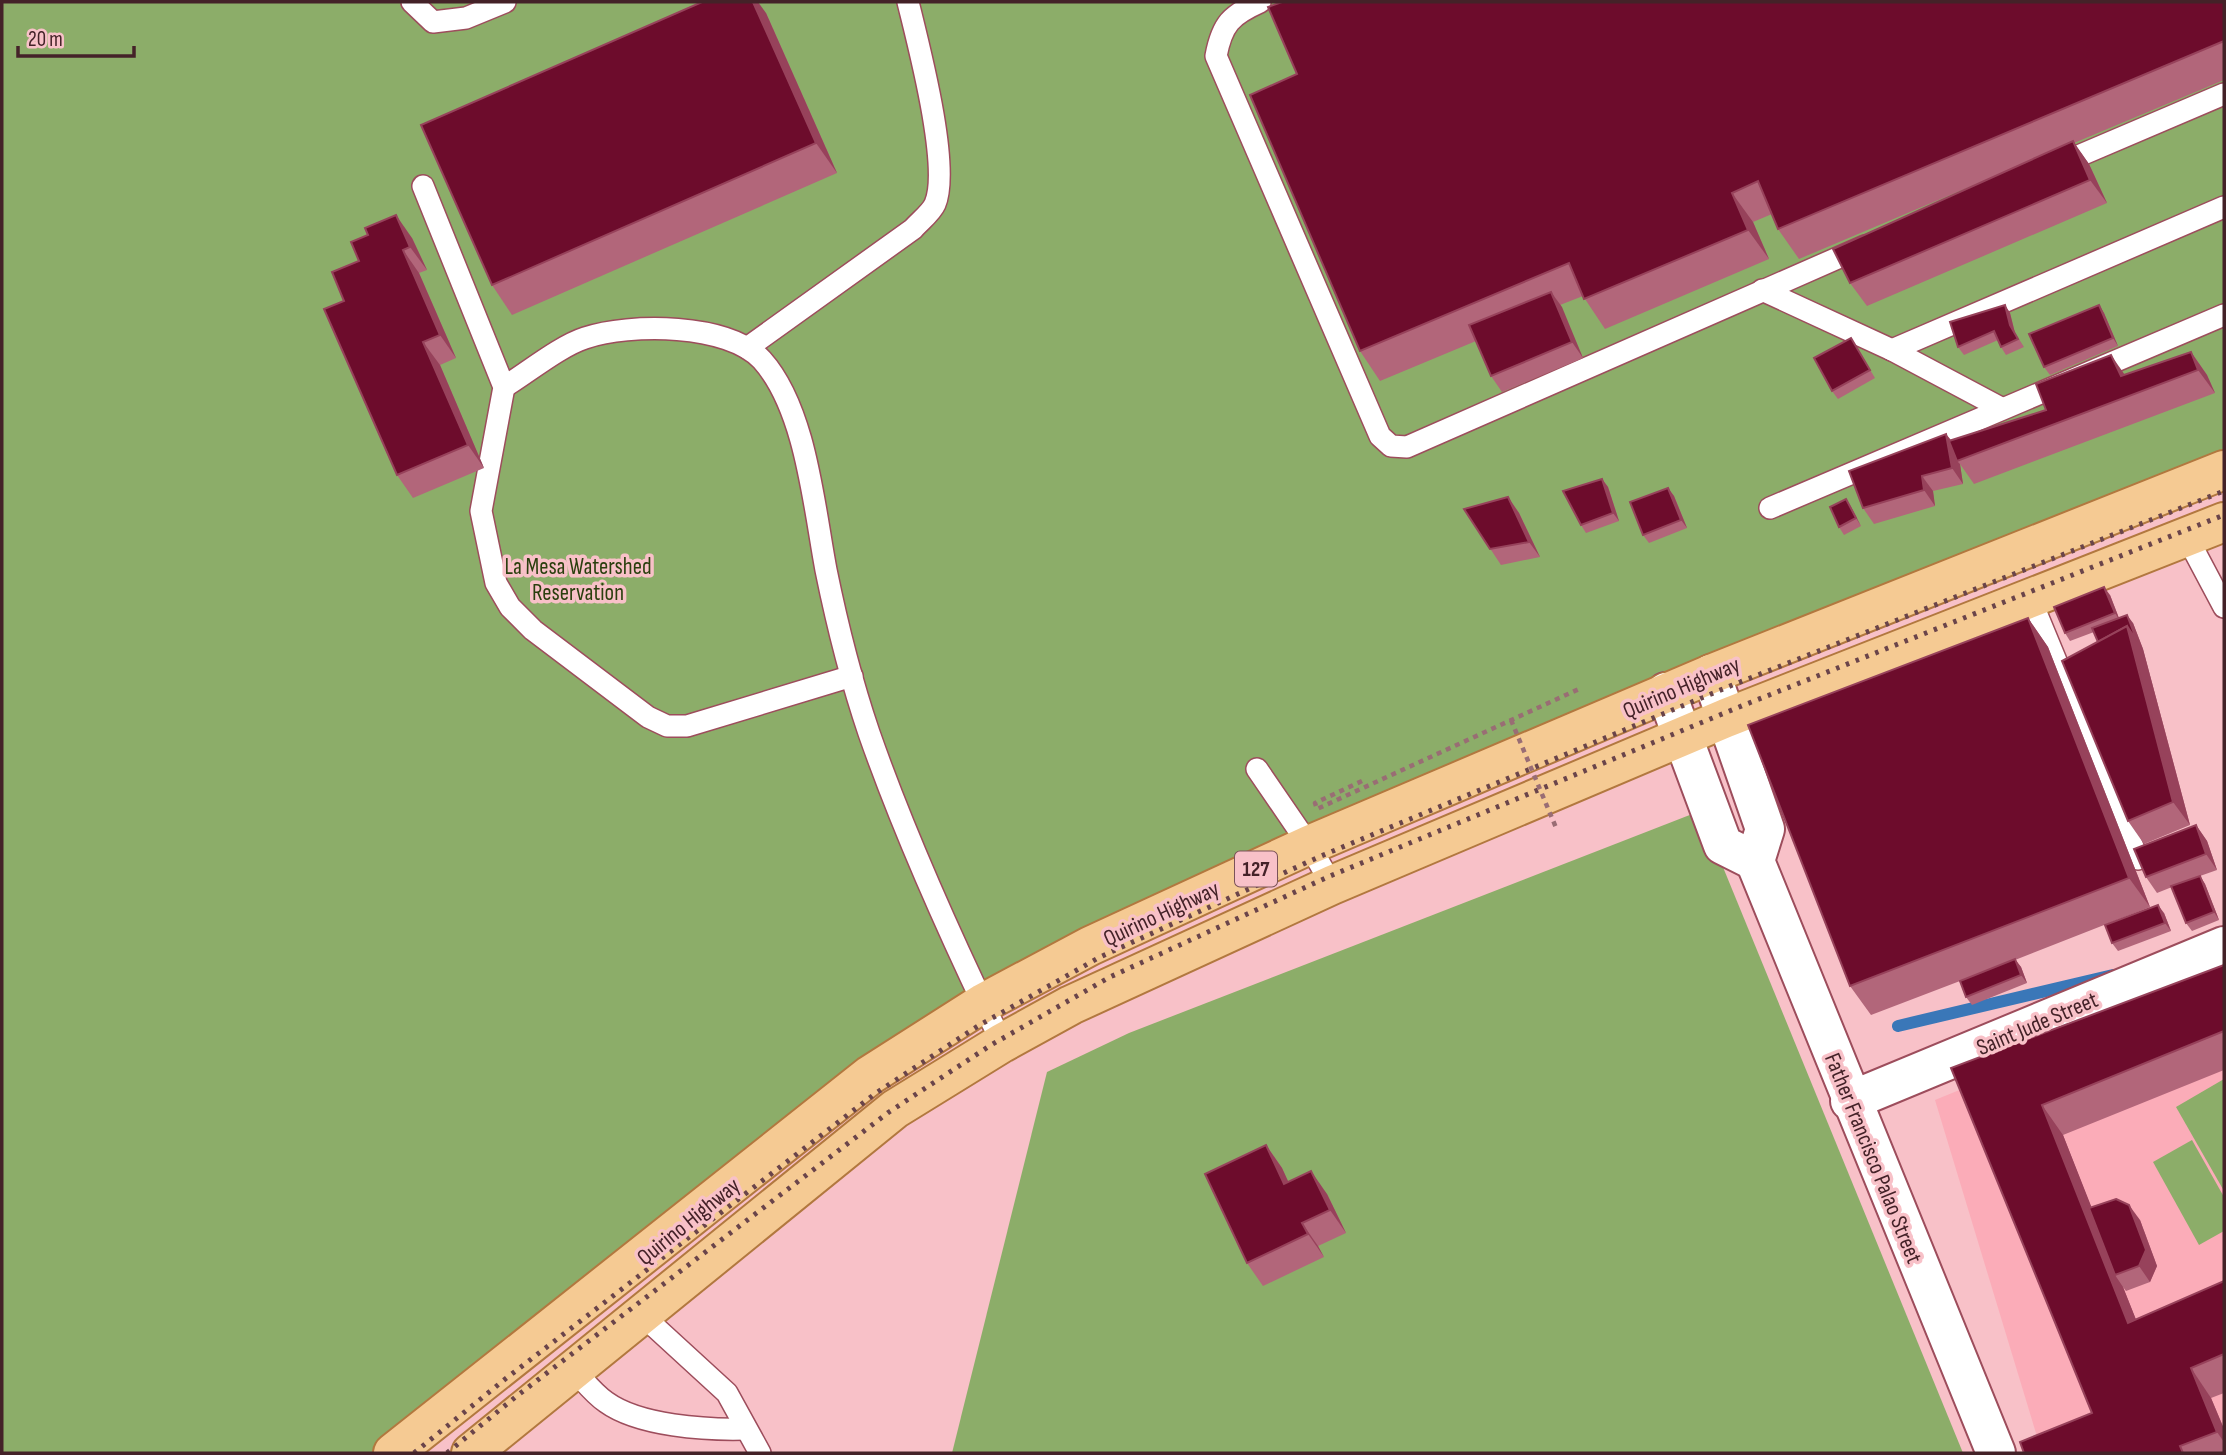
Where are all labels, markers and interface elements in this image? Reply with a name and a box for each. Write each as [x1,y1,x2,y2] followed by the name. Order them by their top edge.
[18,14,133,58] scale bar
[28,27,63,52] text: 20 m
[504,553,652,607] park label: La Mesa Watershed Reservation
[1619,651,1744,725] street label: Quirino Highway
[1235,852,1277,886] road number: 127
[1099,875,1224,953] street label: Quirino Highway
[1973,986,2102,1062] street label: Saint Jude Street
[1818,1049,1928,1268] street label: Father Francisco Palao Street
[632,1172,746,1272] street label: Quirino Highway

